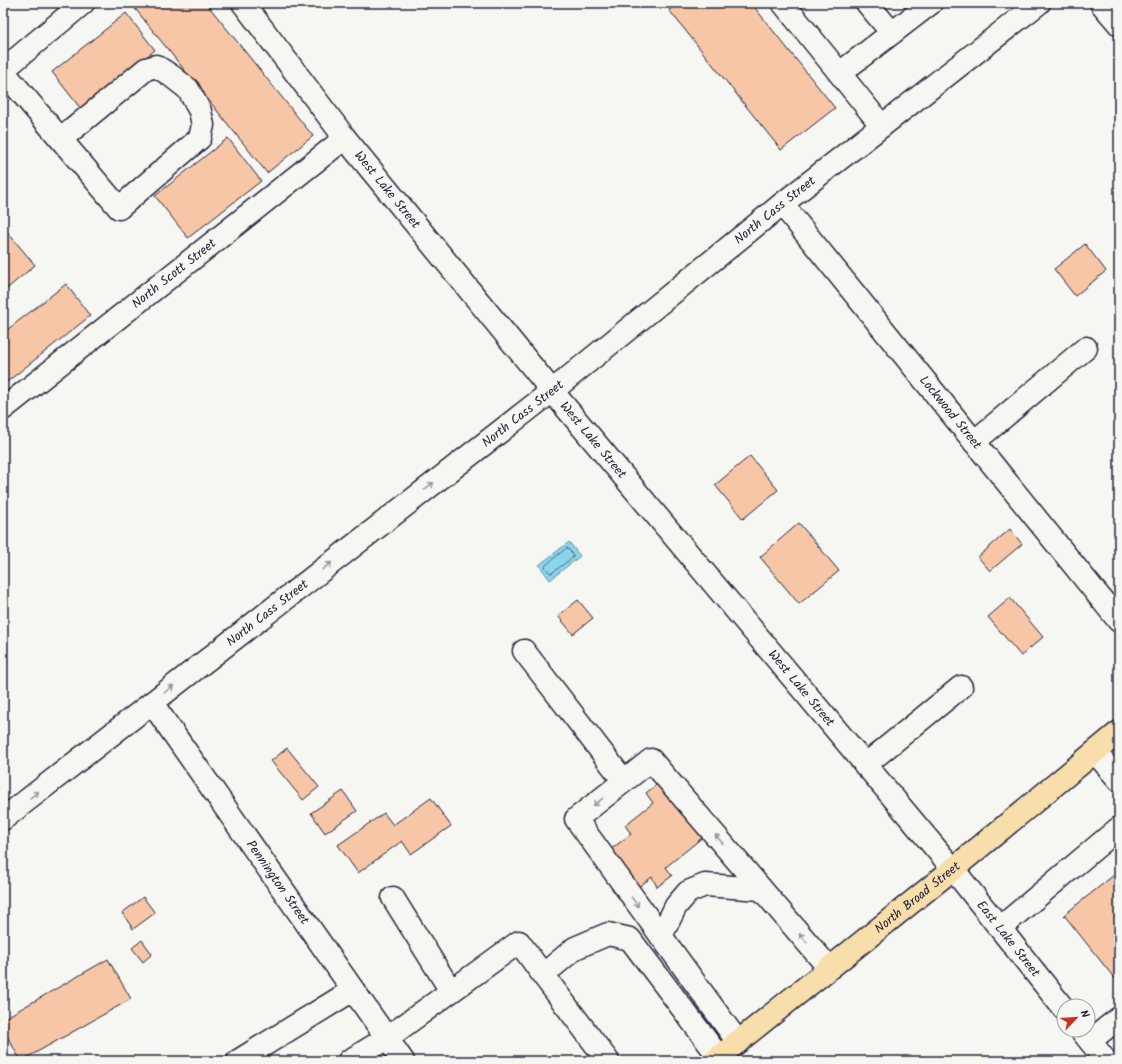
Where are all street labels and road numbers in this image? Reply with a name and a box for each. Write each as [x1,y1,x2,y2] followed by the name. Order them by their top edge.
[349,146,426,234] street label: West Lake Street
[729,170,821,250] street label: North Cass Street
[127,233,222,314] street label: North Scott Street
[914,371,988,455] street label: Lockwood Street
[477,374,569,453] street label: North Cass Street
[554,397,632,484] street label: West Lake Street
[222,574,314,652] street label: North Cass Street
[763,645,841,732] street label: West Lake Street
[241,836,315,930] street label: Pennington Street
[870,856,966,939] street label: North Broad Street
[971,896,1046,982] street label: East Lake Street

